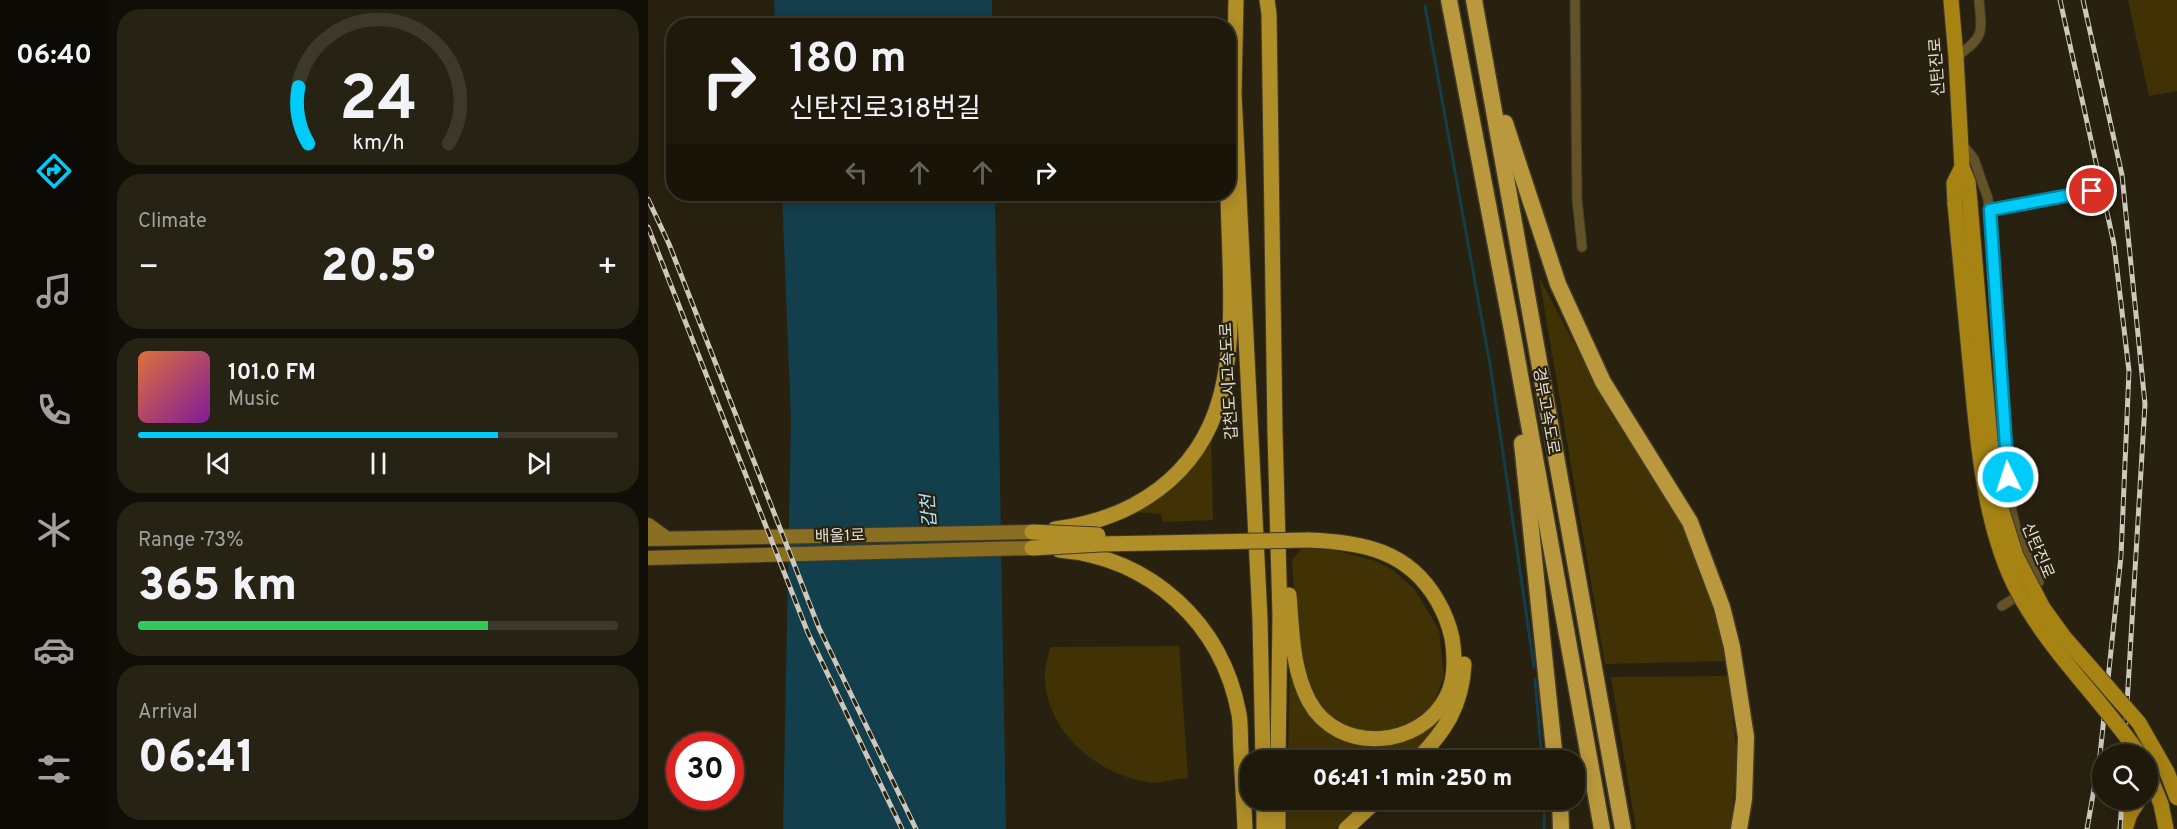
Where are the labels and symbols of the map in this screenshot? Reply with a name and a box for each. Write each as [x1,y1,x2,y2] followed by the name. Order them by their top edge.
[1926,37,1950,97] street label: 신탄진로
[2066,165,2117,216] pin
[1217,321,1243,440] street label: 갑천도시고속도로
[1527,366,1563,456] street label: 경부고속도로
[1976,445,2040,509] position arrow
[917,491,943,528] water label: 갑천
[2016,520,2058,582] street label: 신탄진로
[815,526,866,548] street label: 배울1로
[666,732,744,810] speed limit sign: 30

